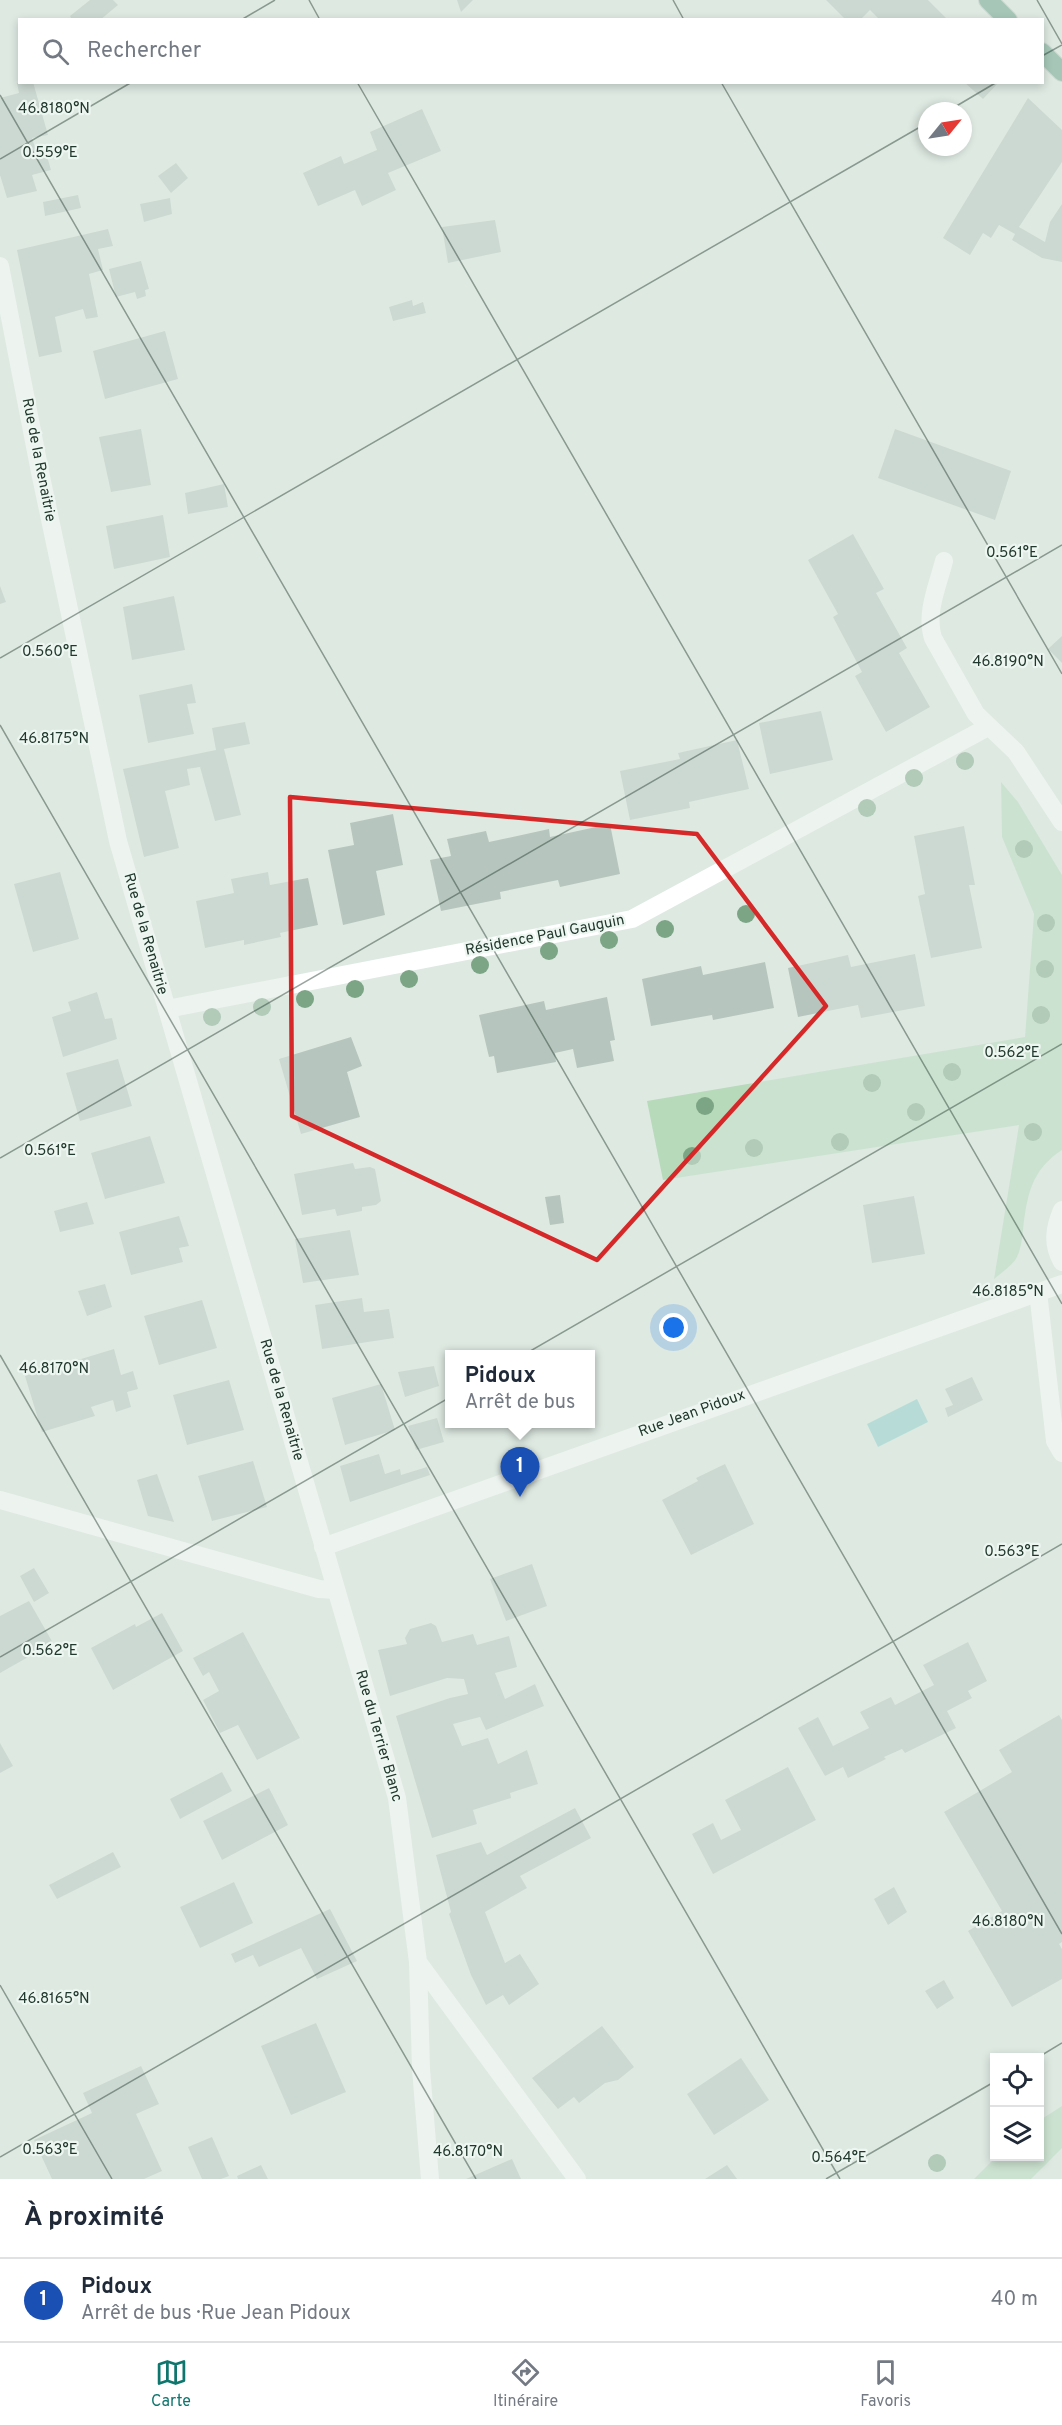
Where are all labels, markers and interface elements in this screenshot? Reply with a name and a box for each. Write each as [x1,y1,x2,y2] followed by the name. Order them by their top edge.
[18,18,1044,84] search box
[39,35,72,68] icon: search
[87,38,201,65] text: Rechercher
[18,100,90,119] text: 46.8180°N
[918,102,972,156] north arrow
[22,144,78,163] text: 0.559°E
[17,396,59,524] street label: Rue de la Renaitrie
[986,544,1038,563] text: 0.561°E
[22,643,78,662] text: 0.560°E
[972,653,1044,672] text: 46.8190°N
[19,730,89,749] text: 46.8175°N
[119,871,171,997] street label: Rue de la Renaitrie
[464,911,626,961] street label: Résidence Paul Gauguin
[984,1044,1040,1063] text: 0.562°E
[24,1142,76,1161] text: 0.561°E
[972,1283,1044,1302] text: 46.8185°N
[659,1313,688,1342] your location
[255,1337,307,1463] street label: Rue de la Renaitrie
[445,1350,595,1428] popup
[19,1360,89,1379] text: 46.8170°N
[465,1363,536,1390] text: Pidoux
[636,1386,748,1442] street label: Rue Jean Pidoux
[465,1390,575,1416] text: Arrêt de bus
[500,1448,540,1497] pin: 1
[984,1543,1040,1562] text: 0.563°E
[22,1642,78,1661] text: 0.562°E
[350,1668,406,1804] street label: Rue du Terrier Blanc
[972,1913,1044,1932] text: 46.8180°N
[18,1990,90,2009] text: 46.8165°N
[990,2053,1044,2161] map controls
[990,2053,1044,2107] button: locate
[990,2107,1044,2161] button: layers
[22,2141,78,2160] text: 0.563°E
[433,2143,503,2162] text: 46.8170°N
[811,2149,867,2168] text: 0.564°E
[24,2202,164,2235] text: À proximité
[81,2274,152,2301] text: Pidoux
[40,2287,48,2313] text: 1
[991,2287,1038,2313] text: 40 m
[81,2301,351,2327] text: Arrêt de bus · Rue Jean Pidoux
[151,2356,191,2412] tab: Carte
[493,2356,558,2412] tab: Itinéraire
[860,2356,911,2412] tab: Favoris

